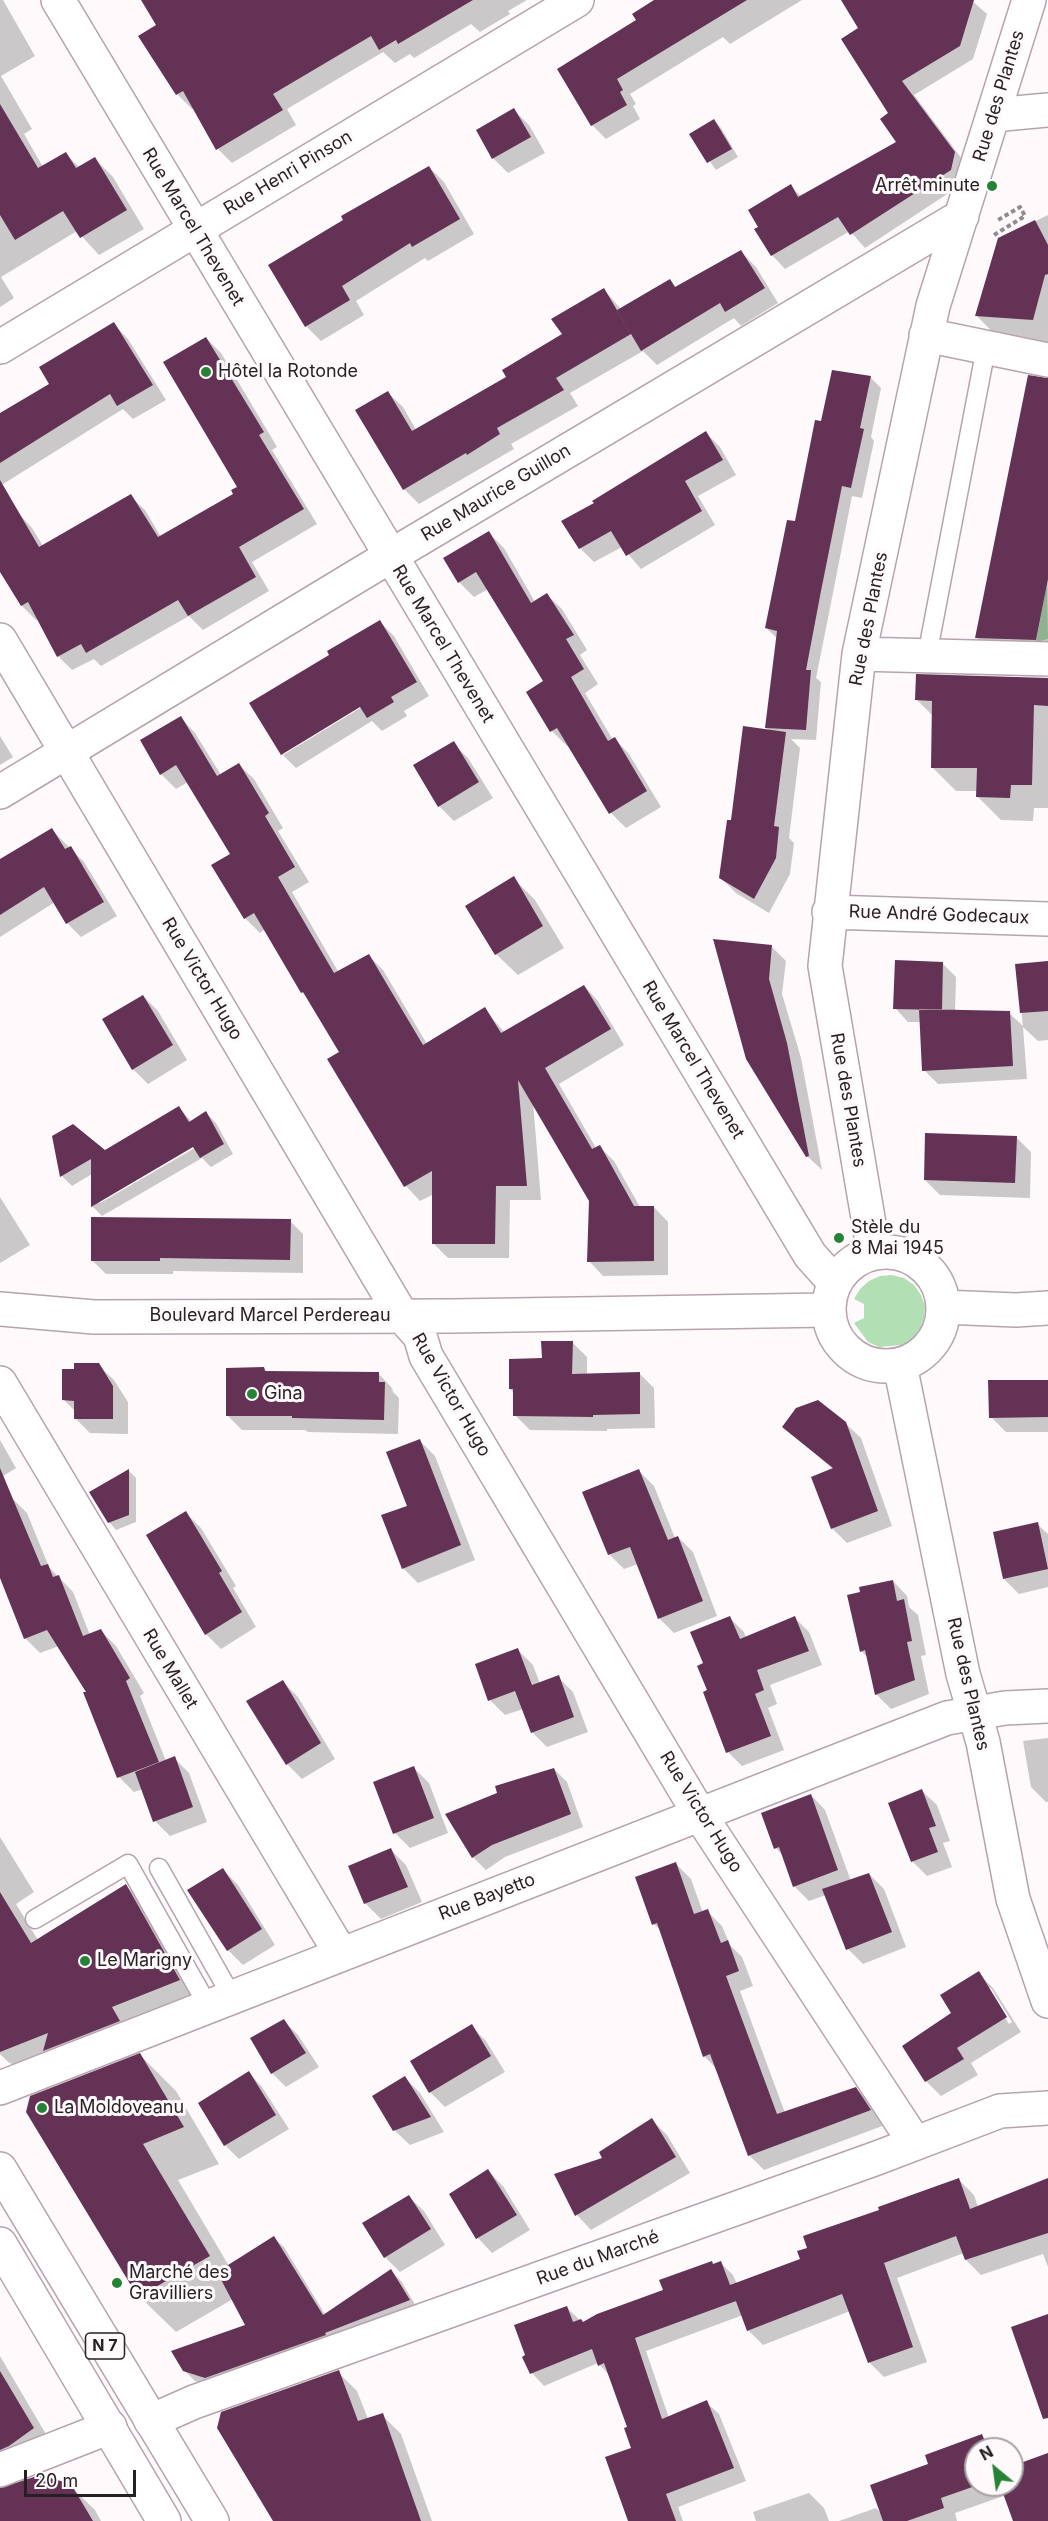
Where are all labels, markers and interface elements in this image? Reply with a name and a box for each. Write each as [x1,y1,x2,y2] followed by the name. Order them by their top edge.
[969,28,1029,164] street label: Rue des Plantes
[220,126,356,220] street label: Rue Henri Pinson
[137,144,249,310] street label: Rue Marcel Thevenet
[875,175,980,197] place label: Arrêt minute
[985,179,999,193] marker: Arrêt minute
[218,361,358,383] place label: Hôtel la Rotonde
[199,365,213,379] marker: Hôtel la Rotonde
[417,440,575,546] street label: Rue Maurice Guillon
[845,550,893,688] street label: Rue des Plantes
[387,561,499,727] street label: Rue Marcel Thevenet
[848,901,1030,929] street label: Rue André Godecaux
[157,914,247,1044] street label: Rue Victor Hugo
[637,977,749,1143] street label: Rue Marcel Thevenet
[826,1031,870,1169] street label: Rue des Plantes
[851,1217,944,1260] place label: Stèle du 8 Mai 1945
[832,1231,846,1245] marker: Stèle du 8 Mai 1945
[149,1305,391,1327] street label: Boulevard Marcel Perdereau
[407,1329,495,1461] street label: Rue Victor Hugo
[264,1383,303,1405] place label: Gina
[245,1387,259,1401] marker: Gina
[942,1615,994,1753] street label: Rue des Plantes
[138,1625,202,1713] street label: Rue Mallet
[655,1747,747,1877] street label: Rue Victor Hugo
[436,1869,538,1925] street label: Rue Bayetto
[97,1950,192,1972] place label: Le Marigny
[78,1954,92,1968] marker: Le Marigny
[54,2097,184,2119] place label: La Moldoveanu
[35,2101,49,2115] marker: La Moldoveanu
[534,2226,662,2290] street label: Rue du Marché
[129,2262,229,2304] place label: Marché des Gravilliers
[110,2276,124,2290] marker: Marché des Gravilliers
[86,2333,124,2359] road number: N 7
[964,2437,1024,2497] north arrow
[976,2441,996,2465] text: N
[27,2458,140,2496] scale bar
[35,2470,78,2491] text: 20 m

